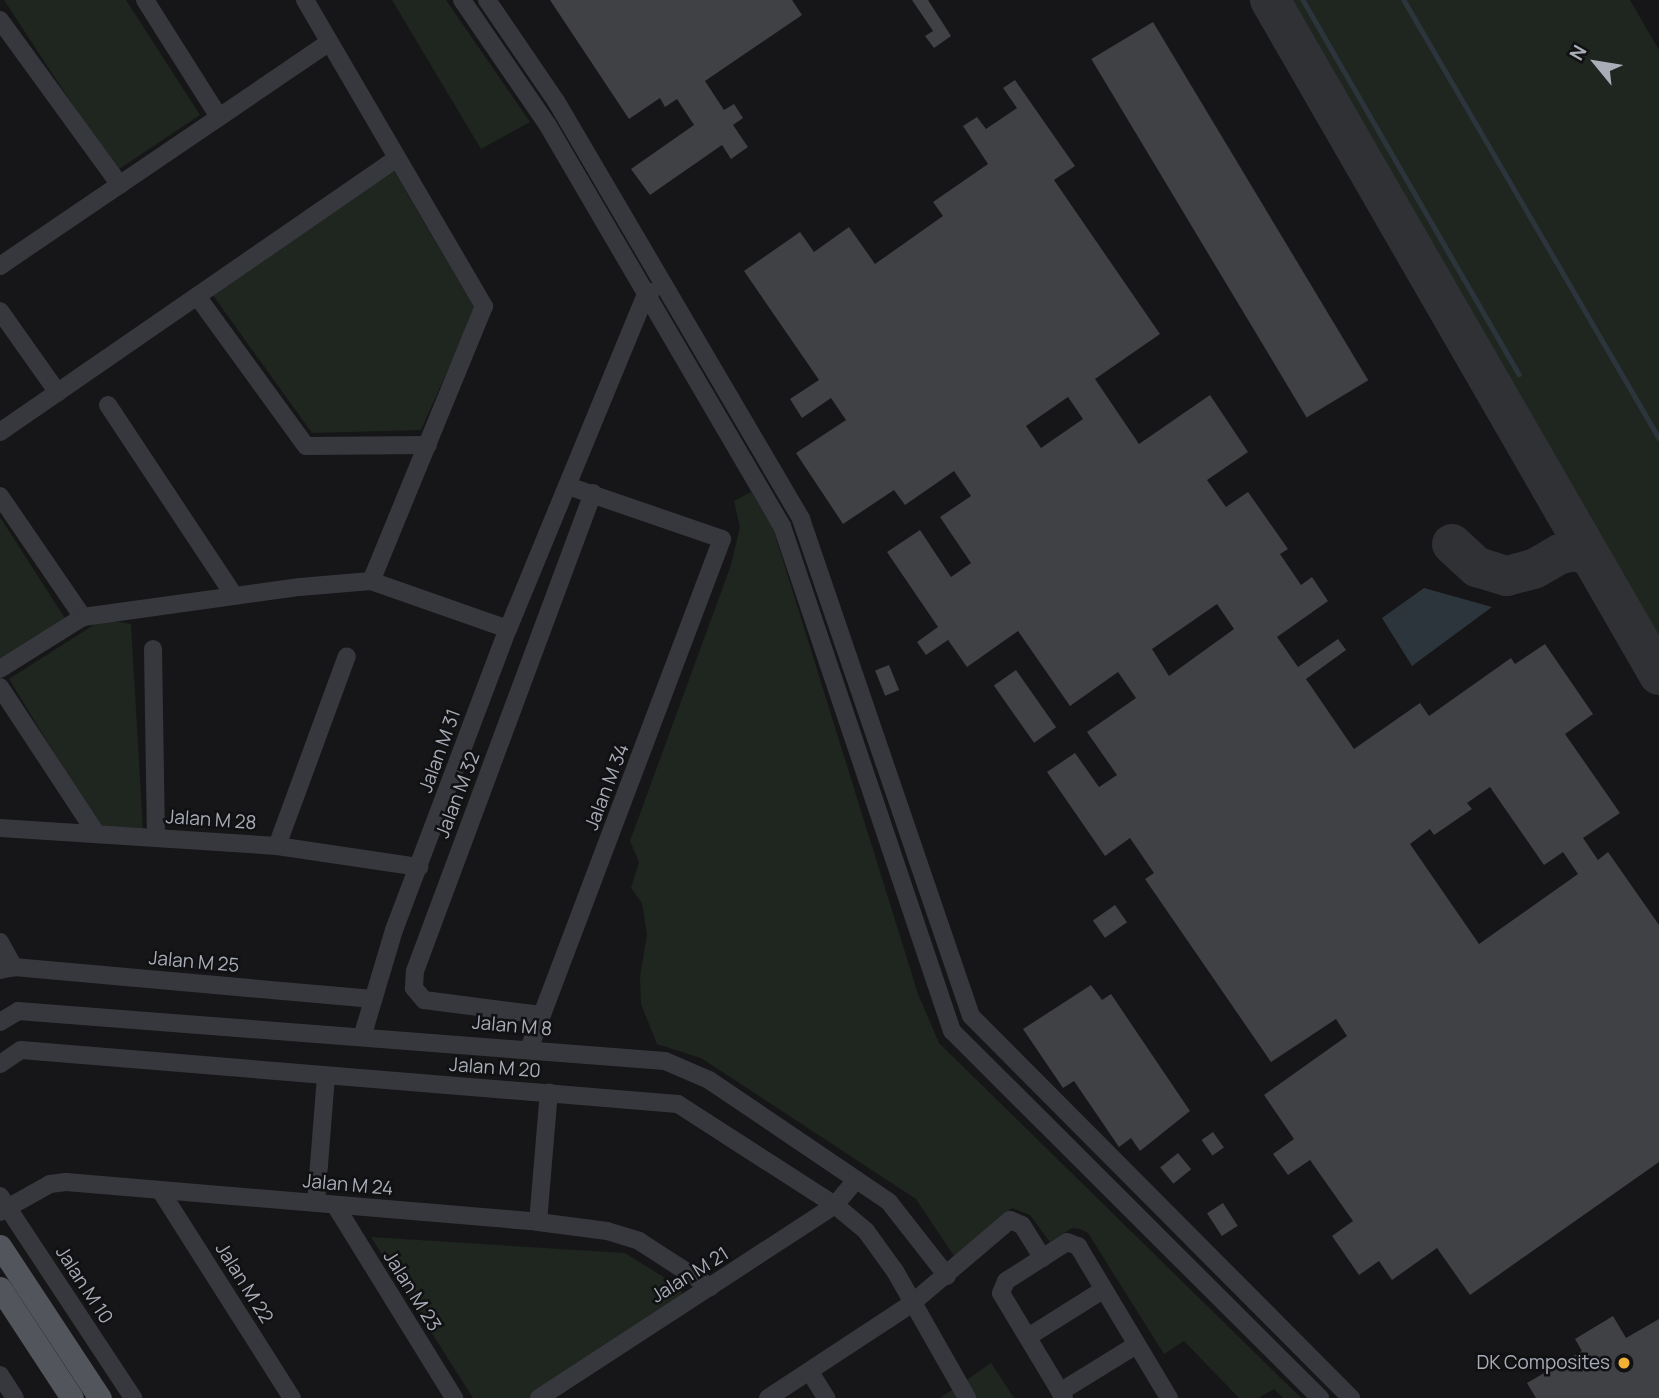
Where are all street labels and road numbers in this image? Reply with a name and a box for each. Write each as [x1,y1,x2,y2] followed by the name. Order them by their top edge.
[414,706,466,796] street label: Jalan M 31
[580,740,634,834] street label: Jalan M 34
[431,749,485,841] street label: Jalan M 32
[165,805,257,835] street label: Jalan M 28
[148,947,240,977] street label: Jalan M 25
[471,1011,553,1041] street label: Jalan M 8
[449,1053,541,1083] street label: Jalan M 20
[302,1170,394,1200] street label: Jalan M 24
[210,1238,278,1328] street label: Jalan M 22
[50,1242,118,1328] street label: Jalan M 10
[647,1242,733,1308] street label: Jalan M 21
[378,1247,446,1335] street label: Jalan M 23

